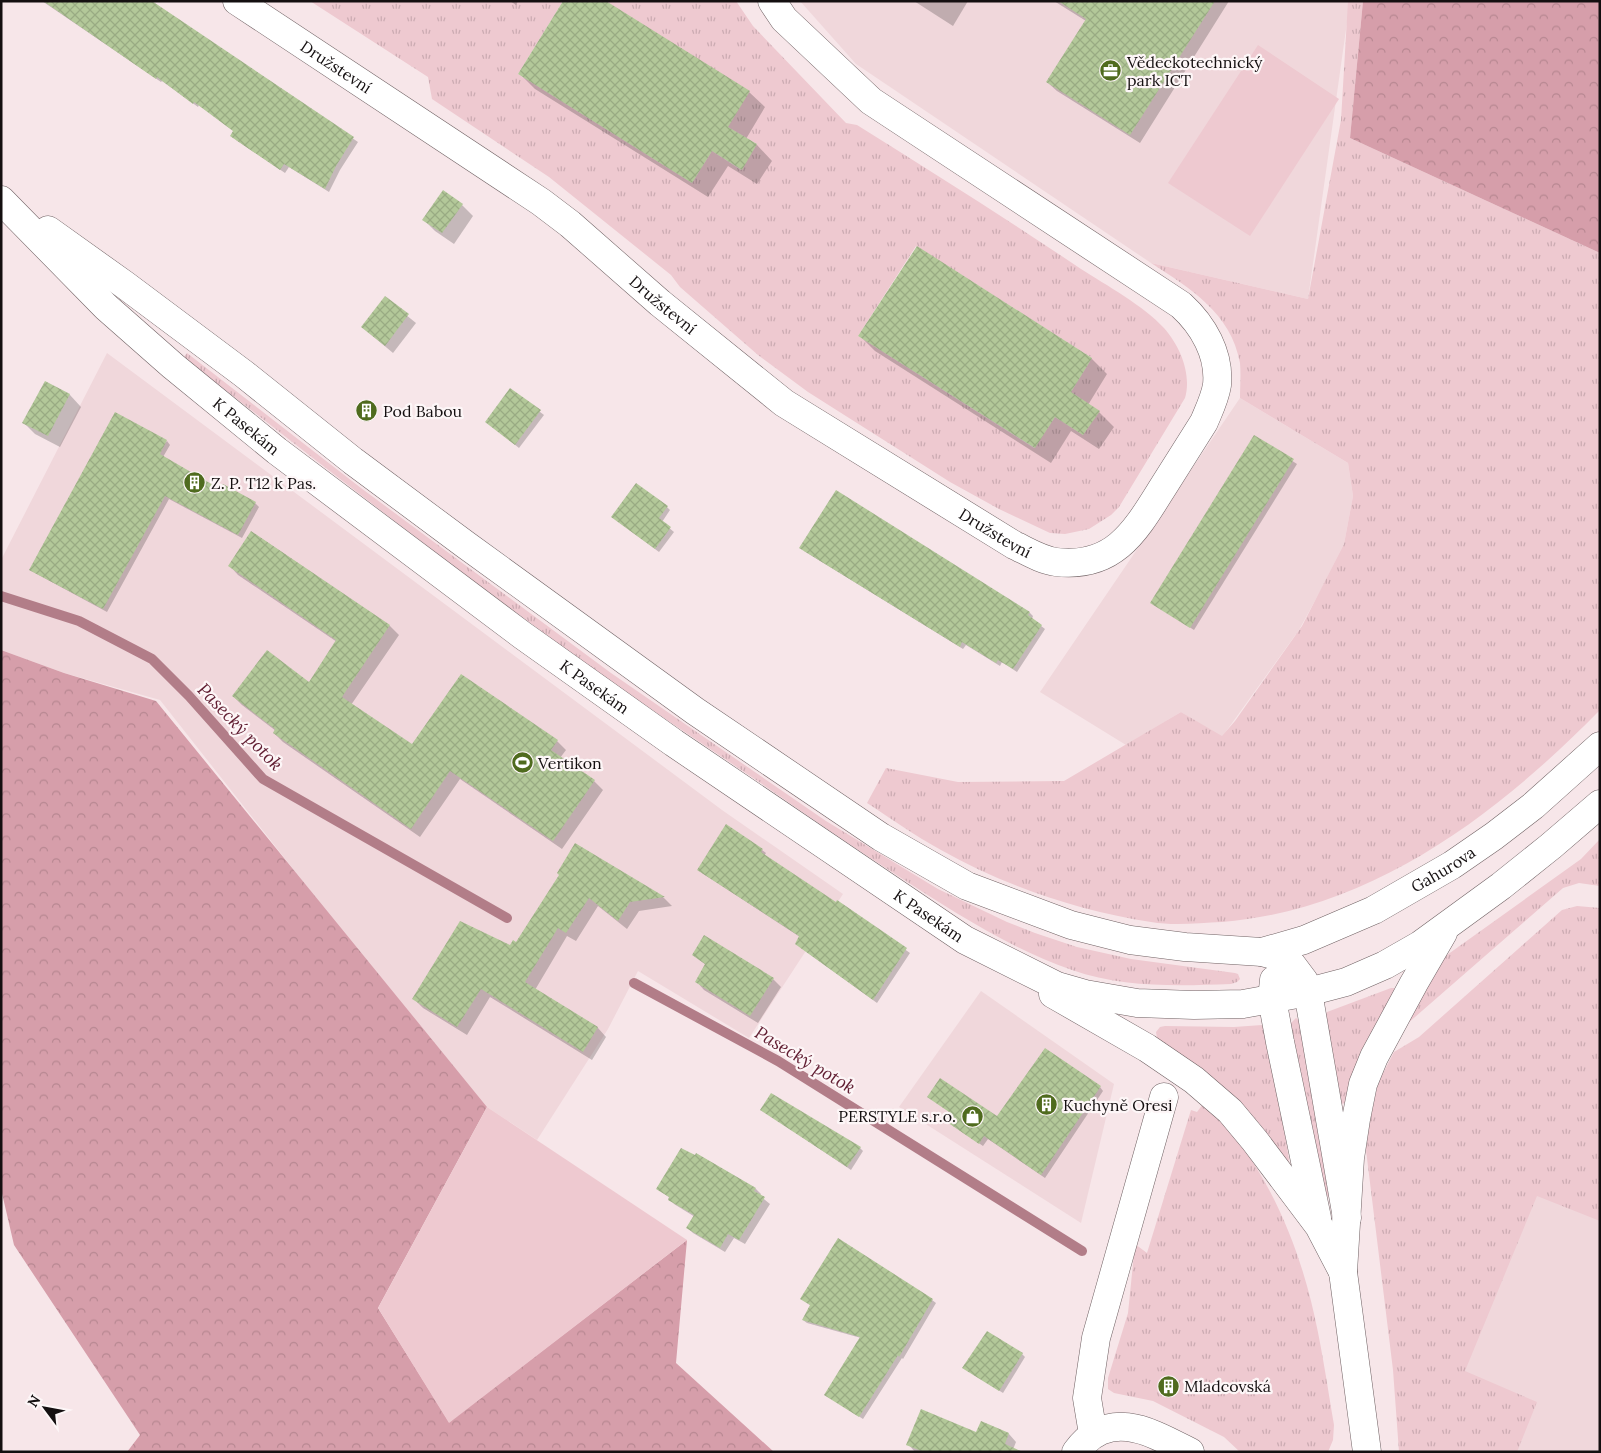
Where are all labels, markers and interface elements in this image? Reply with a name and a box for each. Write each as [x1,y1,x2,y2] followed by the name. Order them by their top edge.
[297,36,376,97] street label: Družstevní
[1126,52,1263,90] place label: Vědeckotechnický park ICT
[1099,59,1123,83] office icon: Vědeckotechnický park ICT
[625,271,701,338] street label: Družstevní
[209,393,284,459] street label: K Pasekám
[355,399,379,423] building icon: Pod Babou
[383,401,463,421] place label: Pod Babou
[183,471,207,495] building icon: Z. P. T12 k Pas.
[211,473,316,493] place label: Z. P. T12 k Pas.
[955,504,1035,562] street label: Družstevní
[556,655,633,718] street label: K Pasekám
[193,678,288,775] water label: Pasecký potok
[510,751,534,775] sports icon: Vertikon
[537,753,602,773] place label: Vertikon
[1407,842,1479,897] street label: Gahurova
[890,885,968,946] street label: K Pasekám
[751,1021,860,1099] water label: Pasecký potok
[1035,1093,1059,1117] building icon: Kuchyně Oresi
[1063,1095,1172,1115] place label: Kuchyně Oresi
[960,1104,984,1128] shop icon: PERSTYLE s.r.o.
[838,1106,956,1126] place label: PERSTYLE s.r.o.
[1156,1374,1180,1398] building icon: Mladcovská
[1184,1376,1271,1396] place label: Mladcovská
[20,1383,70,1433] north arrow
[23,1392,45,1410] text: N

